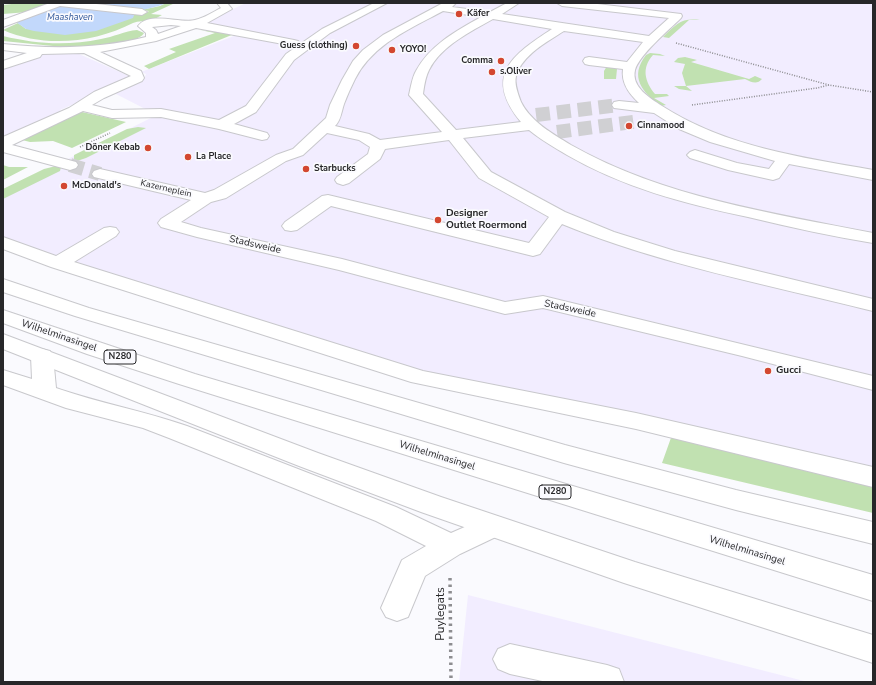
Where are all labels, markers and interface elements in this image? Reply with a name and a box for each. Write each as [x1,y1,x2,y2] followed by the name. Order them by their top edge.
[454,9,464,19] marker: Käfer
[467,9,489,19] place label: Käfer
[47,13,93,23] water label: Maashaven
[280,41,348,51] place label: Guess (clothing)
[351,41,361,51] marker: Guess (clothing)
[387,45,397,55] marker: YOYO!
[400,45,426,55] place label: YOYO!
[461,56,493,66] place label: Comma
[496,56,506,66] marker: Comma
[487,67,497,77] marker: s.Oliver
[500,67,532,77] place label: s.Oliver
[624,121,634,131] marker: Cinnamood
[637,121,685,131] place label: Cinnamood
[85,143,140,153] place label: Döner Kebab
[143,143,153,153] marker: Döner Kebab
[183,152,193,162] marker: La Place
[196,152,231,162] place label: La Place
[301,164,311,174] marker: Starbucks
[314,164,356,174] place label: Starbucks
[139,178,193,200] street label: Kazerneplein
[59,181,69,191] marker: McDonald's
[72,181,121,191] place label: McDonald's
[446,208,527,232] place label: Designer Outlet Roermond
[433,215,443,225] marker: Designer Outlet Roermond
[228,233,282,257] street label: Stadsweide
[543,298,597,320] street label: Stadsweide
[20,317,98,355] street label: Wilhelminasingel
[104,350,136,364] road number: N280
[776,365,801,377] place label: Gucci
[763,366,773,376] marker: Gucci
[397,439,477,473] street label: Wilhelminasingel
[539,485,571,499] road number: N280
[707,534,787,568] street label: Wilhelminasingel
[434,587,448,641] street label: Puylegats

